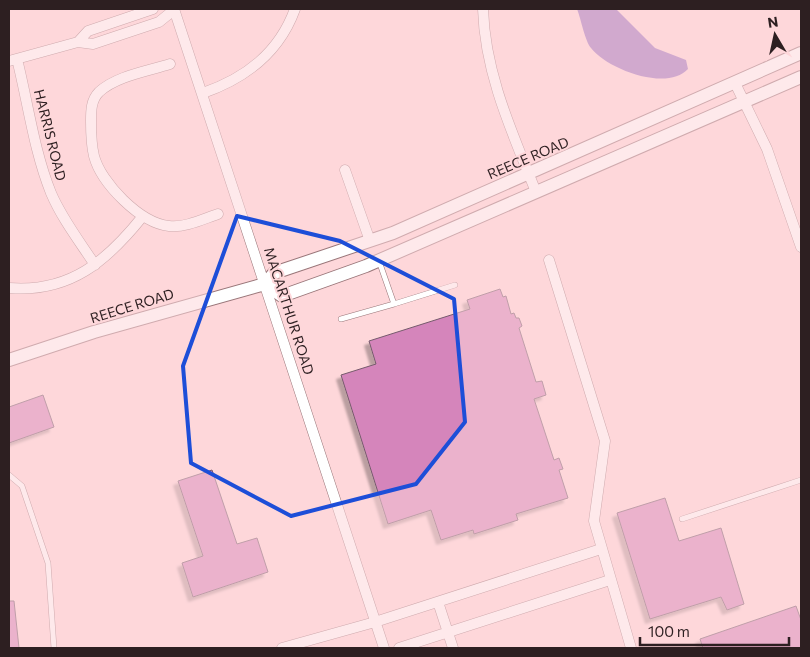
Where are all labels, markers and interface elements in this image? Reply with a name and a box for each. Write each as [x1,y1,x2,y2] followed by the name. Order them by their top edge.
[750,10,800,60] north arrow
[766,12,779,31] text: N
[31,87,70,182] street label: HARRIS ROAD
[485,133,571,182] street label: REECE ROAD
[261,245,318,377] street label: MACARTHUR ROAD
[88,285,176,326] street label: REECE ROAD
[640,614,789,646] scale bar
[648,622,690,640] text: 100 m

